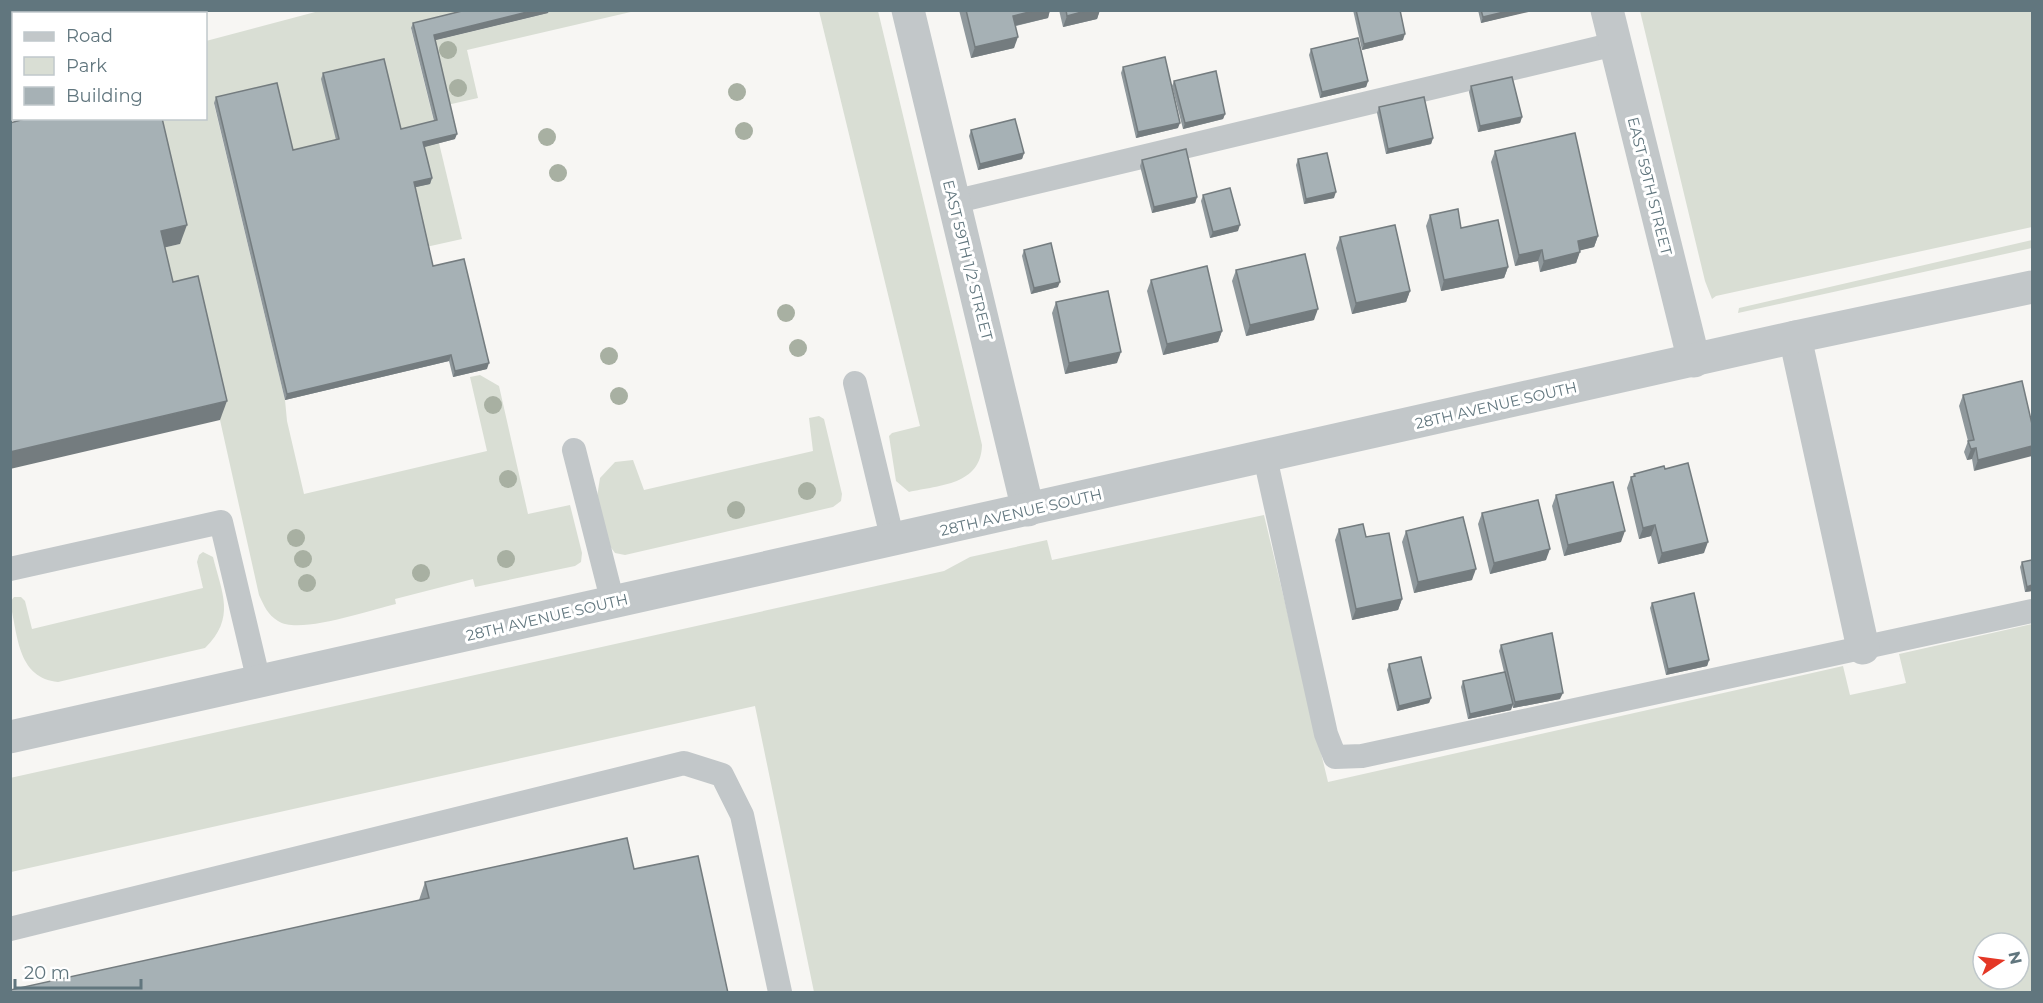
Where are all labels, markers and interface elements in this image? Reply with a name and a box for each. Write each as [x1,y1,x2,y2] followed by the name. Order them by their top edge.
[12,12,207,120] legend
[66,25,113,47] text: Road
[66,55,107,77] text: Park
[66,85,143,107] text: Building
[1624,115,1676,257] street label: EAST 59TH STREET
[939,178,997,343] street label: EAST 59TH 1/2 STREET
[1413,377,1579,433] street label: 28TH AVENUE SOUTH
[938,484,1104,540] street label: 28TH AVENUE SOUTH
[464,589,630,645] street label: 28TH AVENUE SOUTH
[1971,931,2031,991] north arrow
[2004,949,2026,966] text: N
[15,952,141,990] scale bar
[24,962,70,984] text: 20 m

